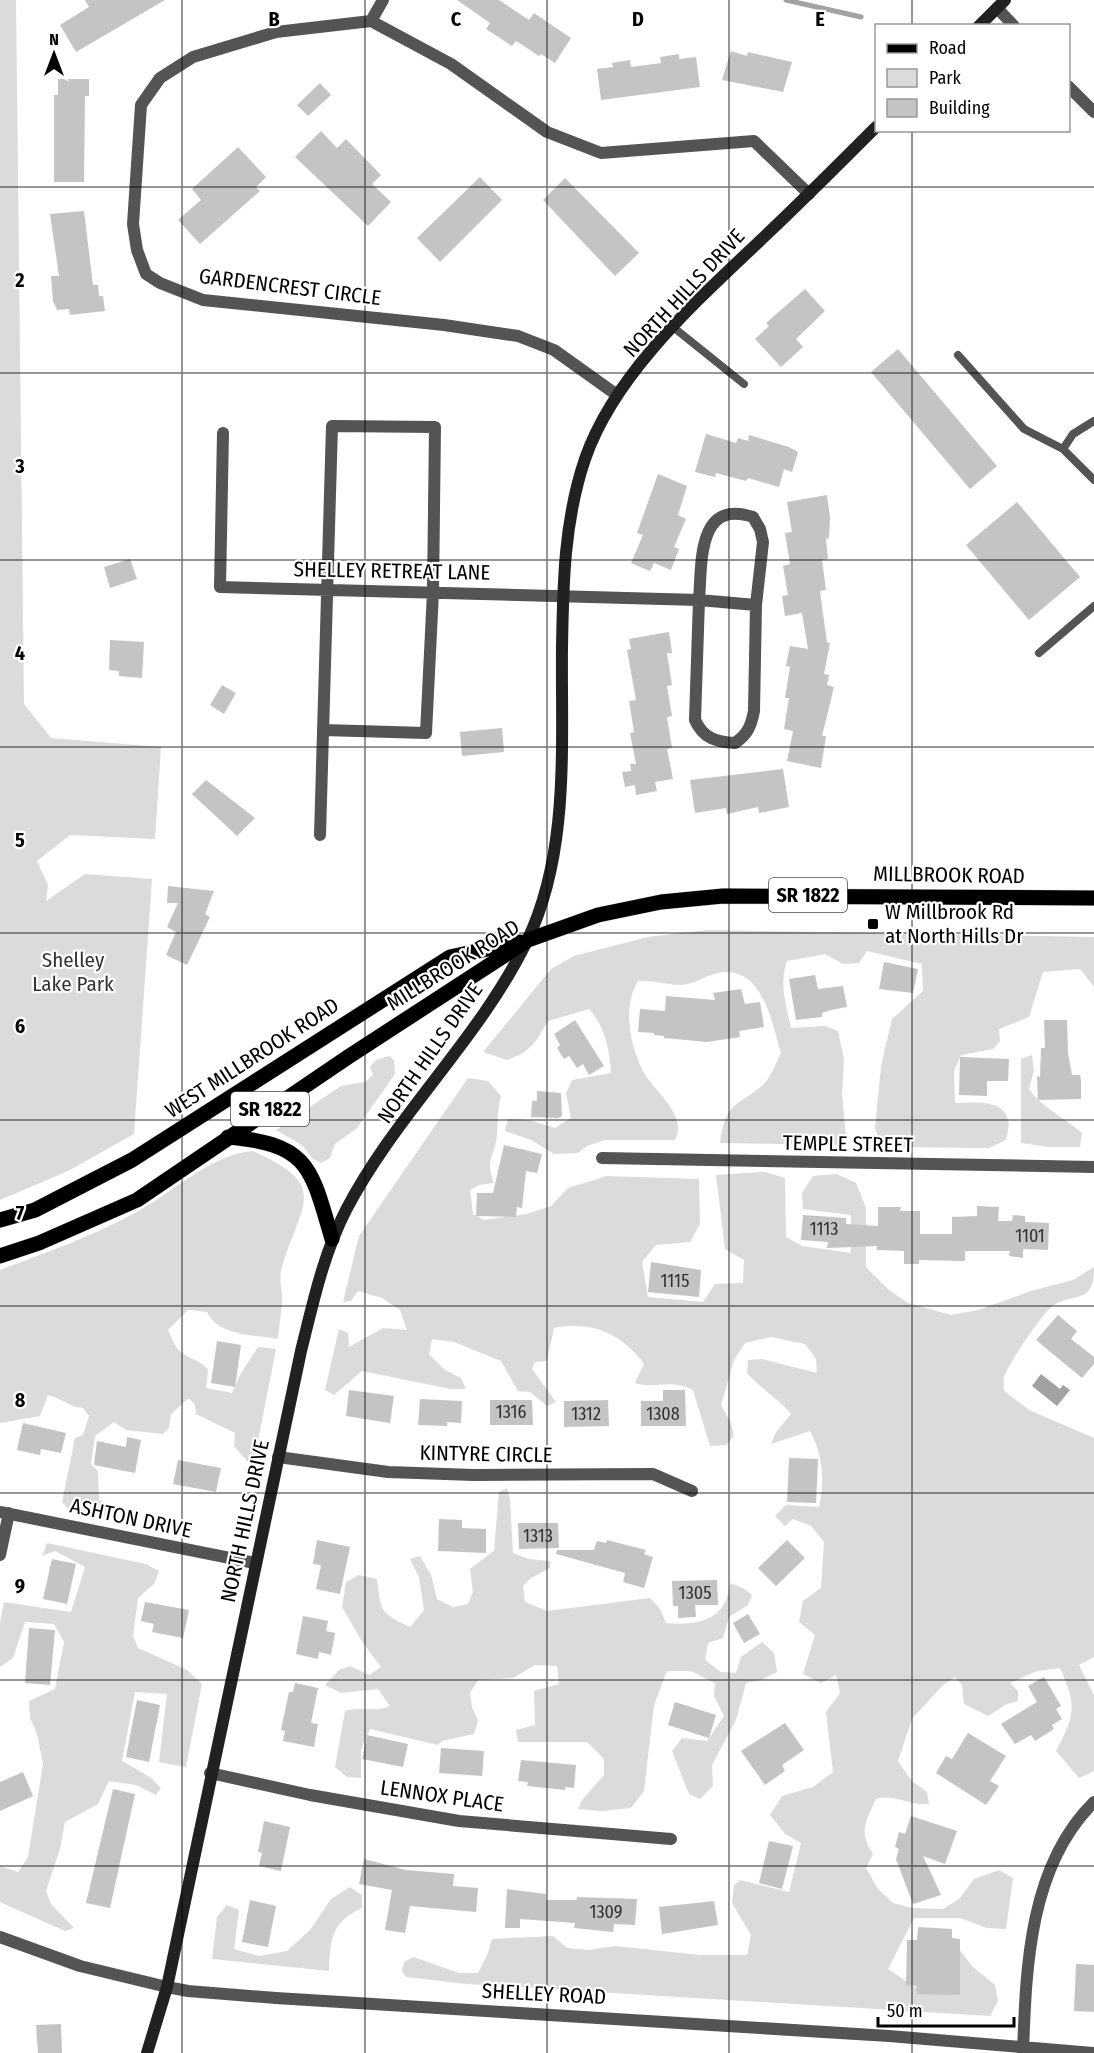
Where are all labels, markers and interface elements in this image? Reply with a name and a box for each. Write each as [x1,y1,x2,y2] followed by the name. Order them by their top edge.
[268,7,280,31] text: B
[451,7,462,31] text: C
[632,7,644,31] text: D
[815,7,825,31] text: E
[24,24,84,84] north arrow
[875,24,1070,132] legend
[49,30,59,49] text: N
[929,37,966,59] text: Road
[929,67,962,89] text: Park
[929,97,990,119] text: Building
[618,223,750,363] street label: NORTH HILLS DRIVE
[198,263,383,311] street label: GARDENCREST CIRCLE
[14,268,25,292] text: 2
[14,454,25,478] text: 3
[293,556,491,586] street label: SHELLEY RETREAT LANE
[15,641,25,665] text: 4
[15,828,25,852] text: 5
[873,861,1025,889] street label: MILLBROOK ROAD
[769,878,847,912] road number: SR 1822
[885,899,1024,949] place label: W Millbrook Rd at North Hills Dr
[382,914,524,1016] street label: MILLBROOK ROAD
[866,917,880,931] marker: W Millbrook Rd at North Hills Dr
[32,947,114,997] park label: Shelley Lake Park
[372,977,488,1128] street label: NORTH HILLS DRIVE
[160,992,344,1124] street label: WEST MILLBROOK ROAD
[15,1014,25,1038] text: 6
[231,1092,309,1126] road number: SR 1822
[783,1130,914,1158] street label: TEMPLE STREET
[16,1201,25,1225] text: 7
[810,1218,838,1240] house number: 1113
[1015,1225,1045,1247] house number: 1101
[661,1270,689,1292] house number: 1115
[15,1388,26,1412] text: 8
[496,1401,526,1423] house number: 1316
[571,1403,601,1425] house number: 1312
[646,1403,680,1425] house number: 1308
[215,1437,275,1605] street label: NORTH HILLS DRIVE
[419,1440,553,1468] street label: KINTYRE CIRCLE
[68,1492,194,1544] street label: ASHTON DRIVE
[523,1525,553,1547] house number: 1313
[15,1574,25,1598] text: 9
[679,1582,711,1604] house number: 1305
[379,1774,506,1818] street label: LENNOX PLACE
[589,1901,623,1923] house number: 1309
[481,1978,607,2010] street label: SHELLEY ROAD
[878,1990,1014,2028] scale bar
[887,2000,923,2022] text: 50 m

